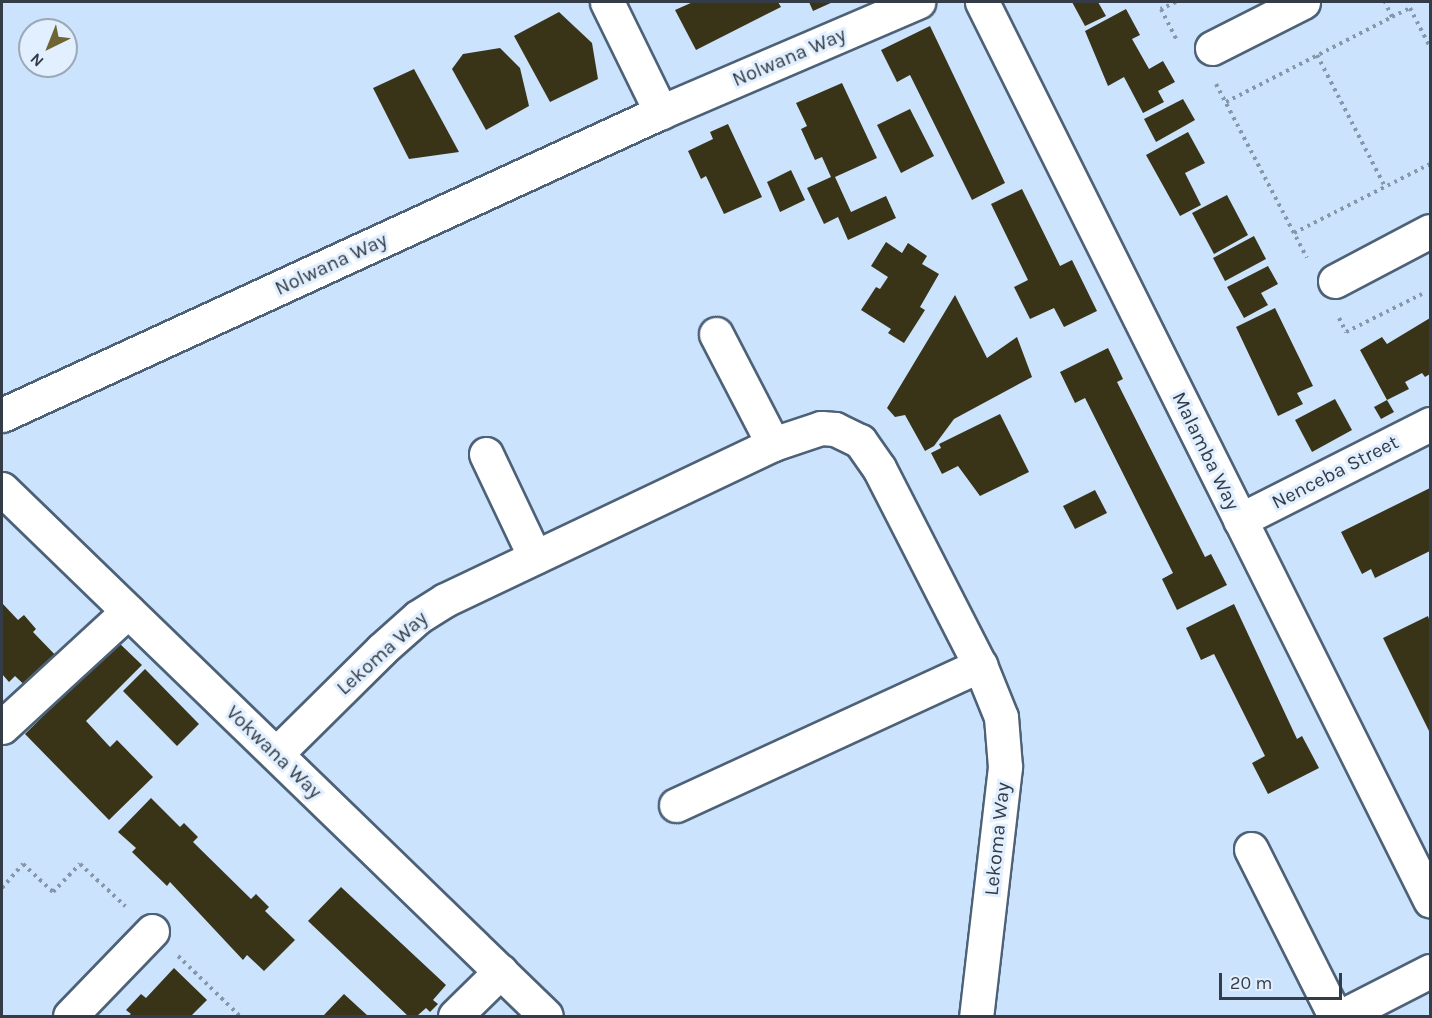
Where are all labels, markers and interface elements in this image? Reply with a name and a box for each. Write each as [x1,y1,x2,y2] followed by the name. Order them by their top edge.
[18,18,78,78] north arrow
[729,22,849,92] street label: Nolwana Way
[26,49,47,71] text: N
[271,228,391,300] street label: Nolwana Way
[1167,388,1245,514] street label: Malamba Way
[1268,430,1402,514] street label: Nenceba Street
[332,606,432,700] street label: Lekoma Way
[221,700,327,804] street label: Vokwana Way
[979,781,1015,897] street label: Lekoma Way
[1222,961,1345,999] scale bar
[1230,972,1272,994] text: 20 m

